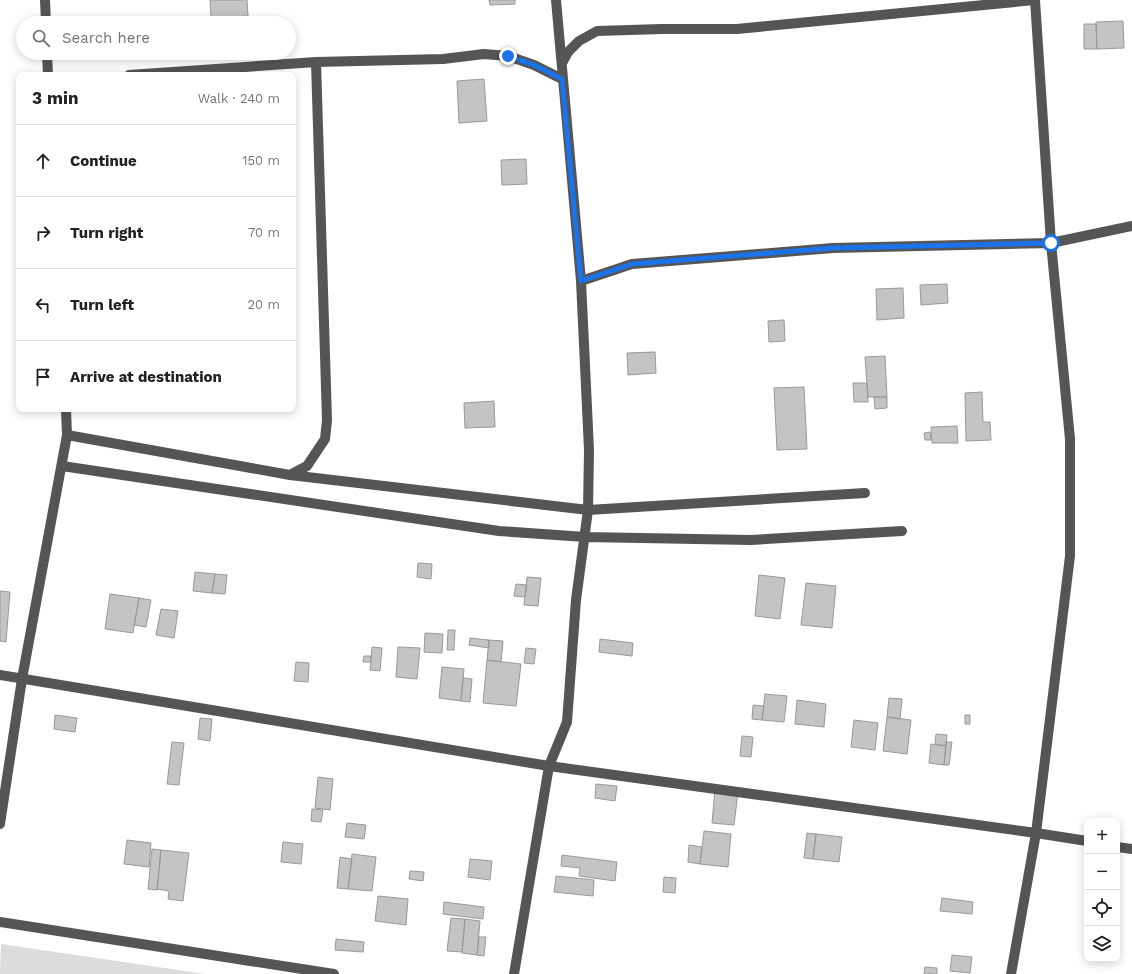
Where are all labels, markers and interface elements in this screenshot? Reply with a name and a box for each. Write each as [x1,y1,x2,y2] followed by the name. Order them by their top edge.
[16,16,296,60] search box
[30,27,52,49] icon: search
[62,29,150,47] text: Search here
[499,47,517,65] route end
[32,88,78,108] text: 3 min
[198,91,280,106] text: Walk · 240 m
[32,150,54,172] icon: ahead
[70,152,137,170] text: Continue
[242,153,280,168] text: 150 m
[32,222,54,244] icon: right
[70,224,143,242] text: Turn right
[248,225,280,240] text: 70 m
[1042,234,1060,252] route start
[32,294,54,316] icon: left
[70,296,134,314] text: Turn left
[248,297,280,312] text: 20 m
[32,366,54,388] icon: arrive
[70,368,222,386] text: Arrive at destination
[1084,818,1120,962] map controls
[1084,818,1120,854] button: +
[1084,854,1120,890] button: −
[1084,890,1120,926] button: locate
[1084,926,1120,962] button: layers

